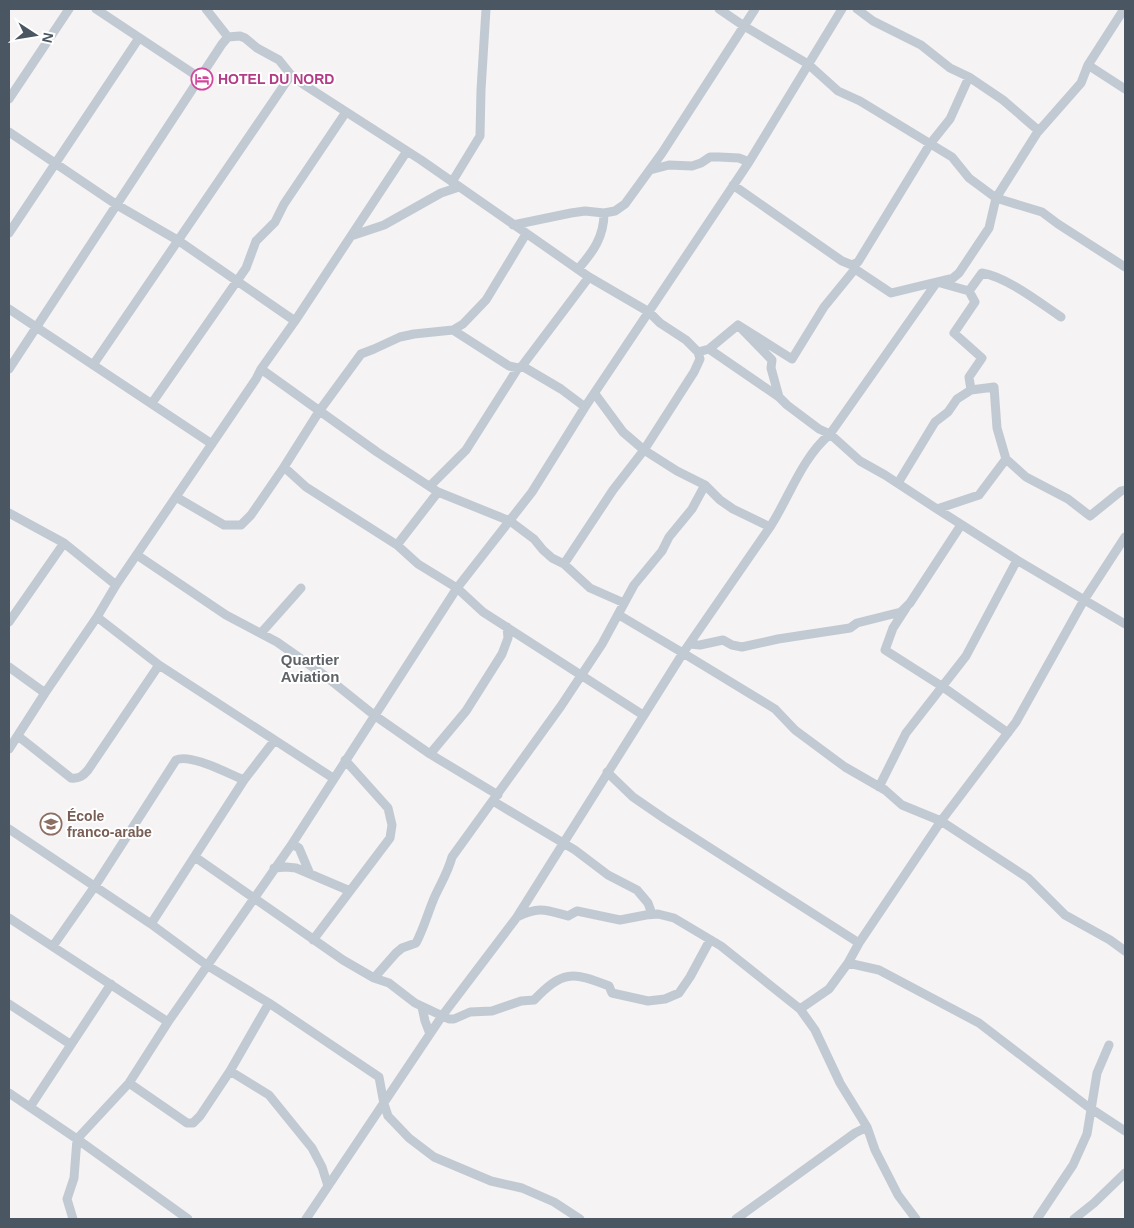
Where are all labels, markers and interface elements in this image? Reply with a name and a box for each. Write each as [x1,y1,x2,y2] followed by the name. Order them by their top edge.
[10,10,60,60] north arrow
[39,31,57,44] text: N
[190,67,214,91] hotel icon: HOTEL DU NORD
[218,71,334,87] place label: HOTEL DU NORD
[281,651,339,685] district label: Quartier Aviation
[67,808,152,840] place label: École franco-arabe
[39,812,63,836] school or university icon: École franco-arabe

